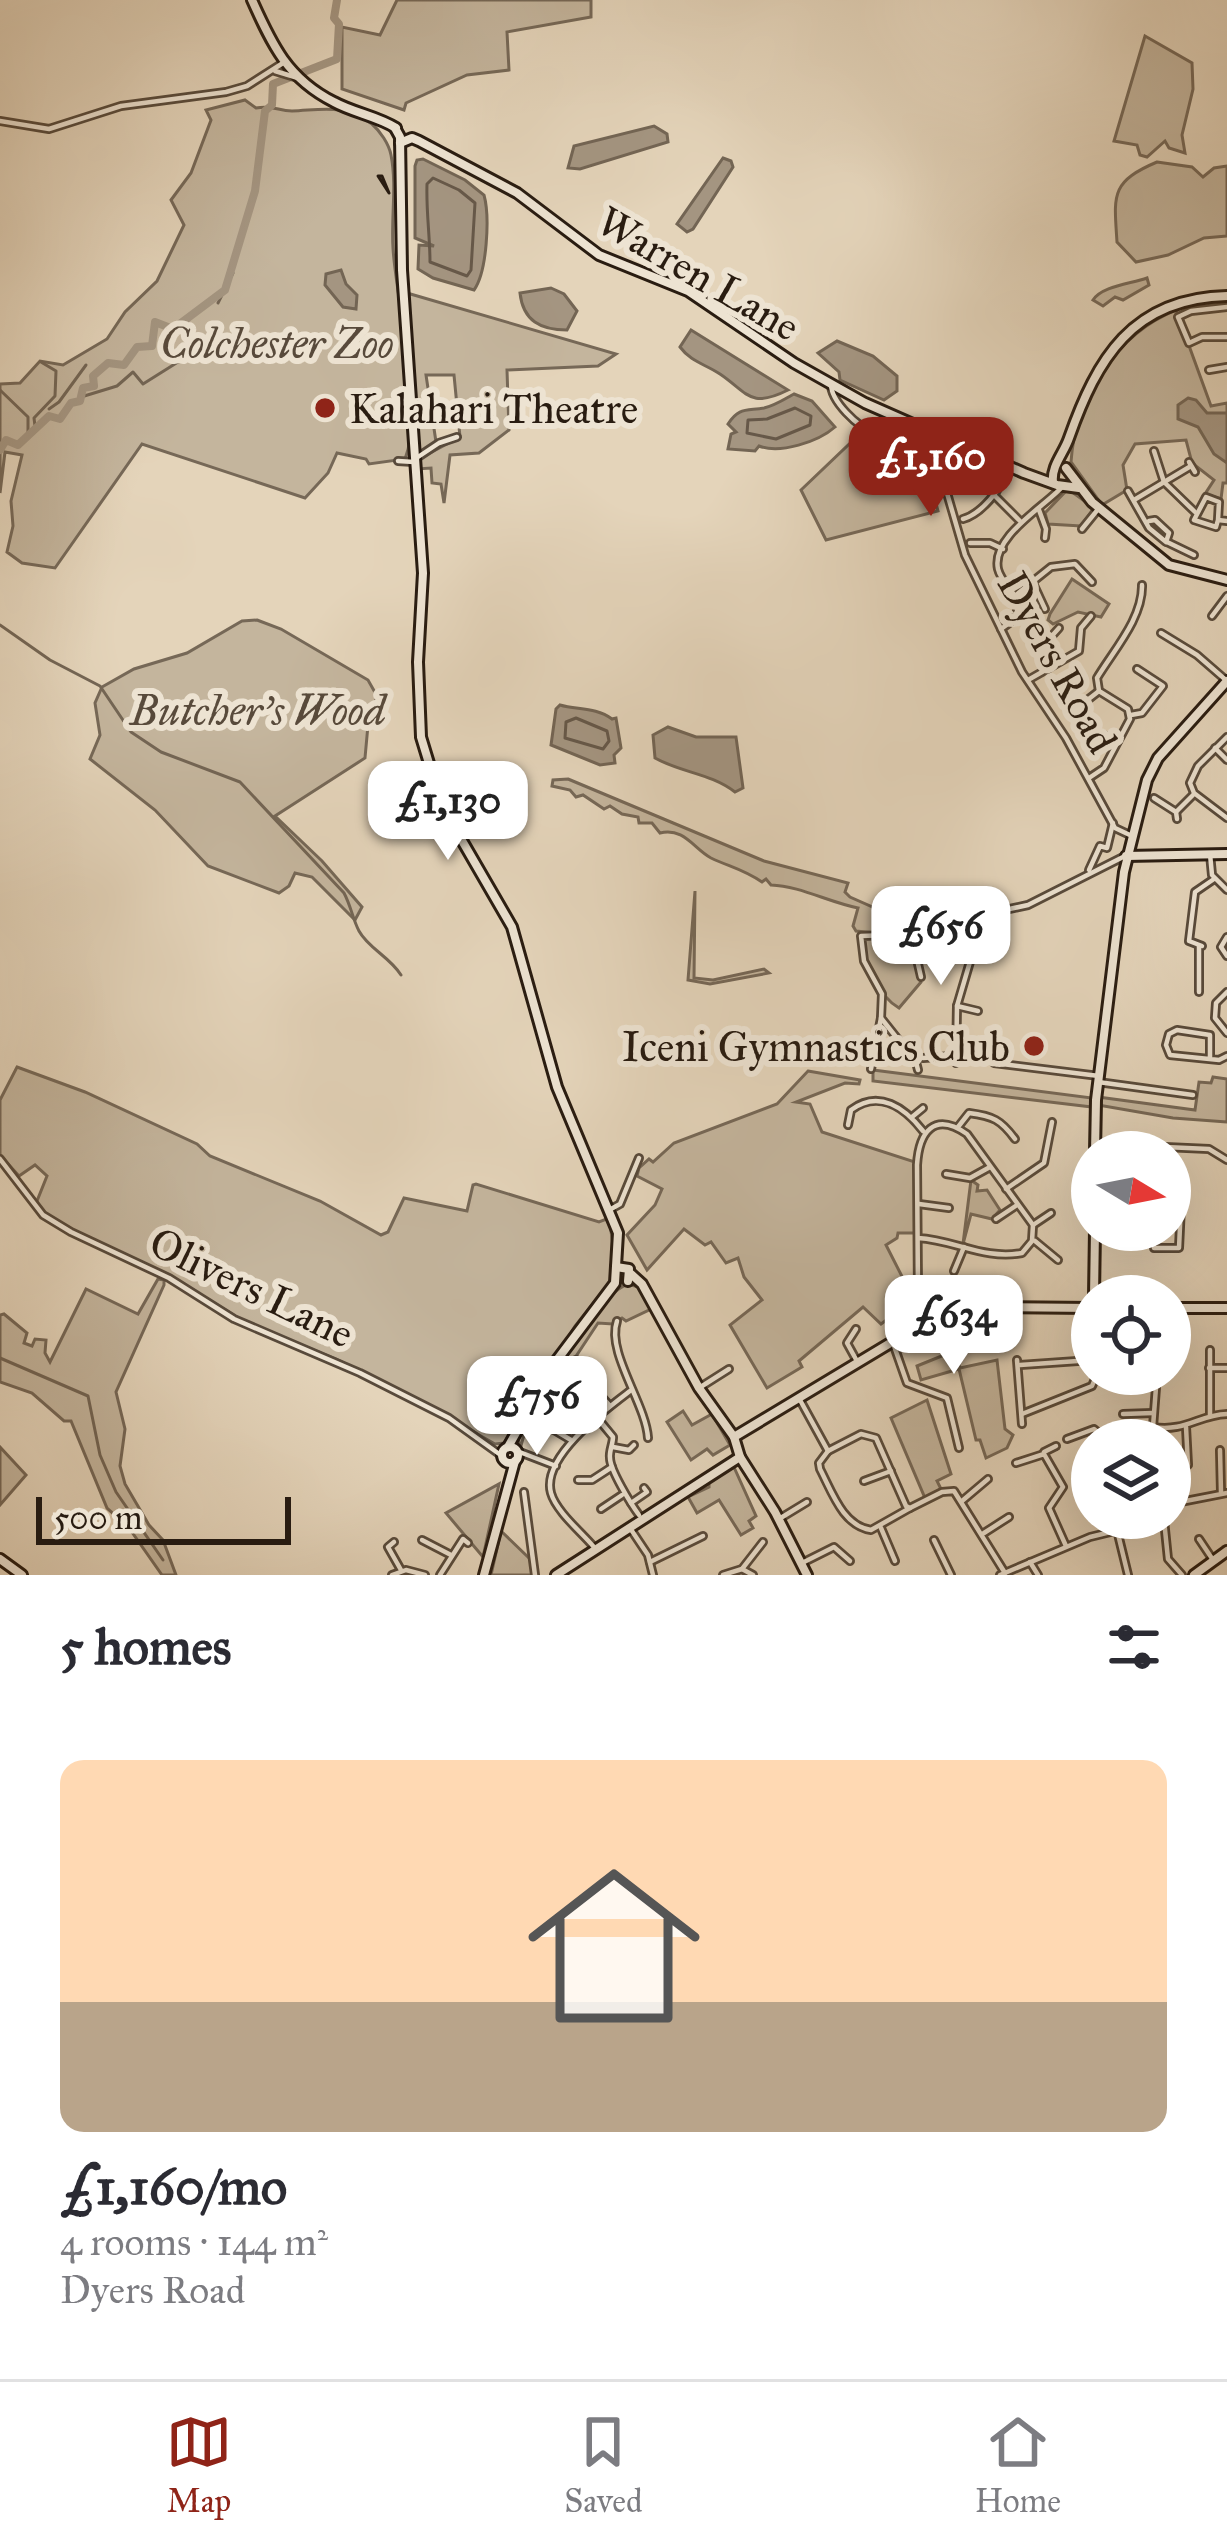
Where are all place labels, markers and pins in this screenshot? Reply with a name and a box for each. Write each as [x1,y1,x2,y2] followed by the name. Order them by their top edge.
[349,383,638,435] place label: Kalahari Theatre
[312,395,338,421] marker: Kalahari Theatre
[833,417,1029,519] pin: £1,160
[350,761,546,863] pin: £1,130
[870,886,1012,988] pin: £656
[622,1021,1010,1073] place label: Iceni Gymnastics Club
[1021,1033,1047,1059] marker: Iceni Gymnastics Club
[883,1275,1025,1377] pin: £634
[466,1356,608,1458] pin: £756

